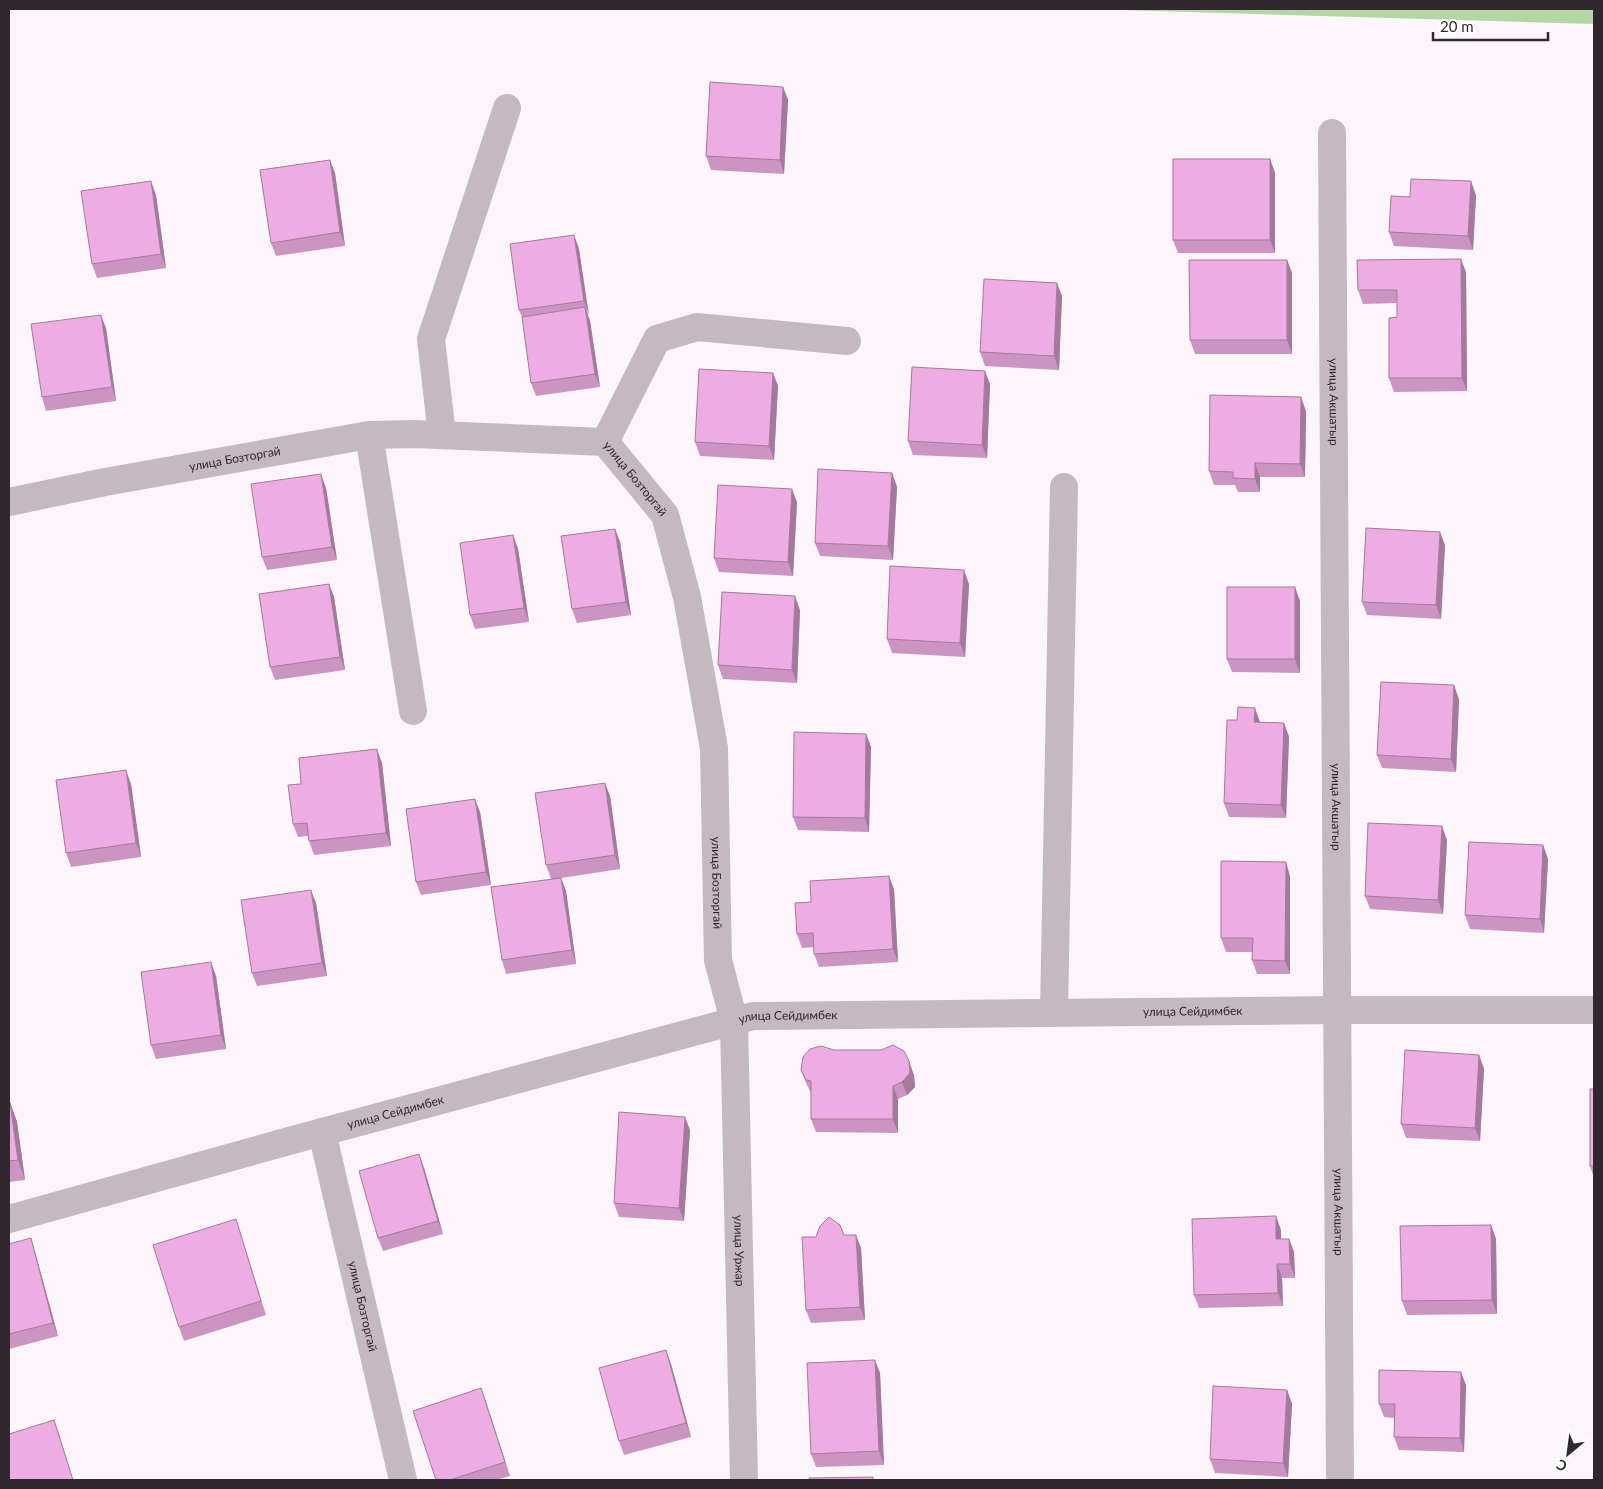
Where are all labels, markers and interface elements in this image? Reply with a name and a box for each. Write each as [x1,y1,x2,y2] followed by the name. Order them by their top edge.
[1433,10,1548,42] scale bar
[1440,17,1474,35] text: 20 m
[1326,358,1342,446] street label: улица Акшатыр
[600,438,671,519] street label: улица Бозторгай
[188,443,282,474] street label: улица Бозторгай
[1329,763,1344,851] street label: улица Акшатыр
[709,836,725,929] street label: улица Бозторгай
[1143,1003,1243,1019] street label: улица Сейдимбек
[737,1007,838,1027] street label: улица Сейдимбек
[345,1091,446,1132] street label: улица Сейдимбек
[1331,1168,1347,1256] street label: улица Акшатыр
[731,1215,748,1287] street label: улица Уржар
[345,1260,381,1353] street label: улица Бозторгай
[1543,1429,1593,1479] north arrow
[1553,1456,1570,1475] text: С

